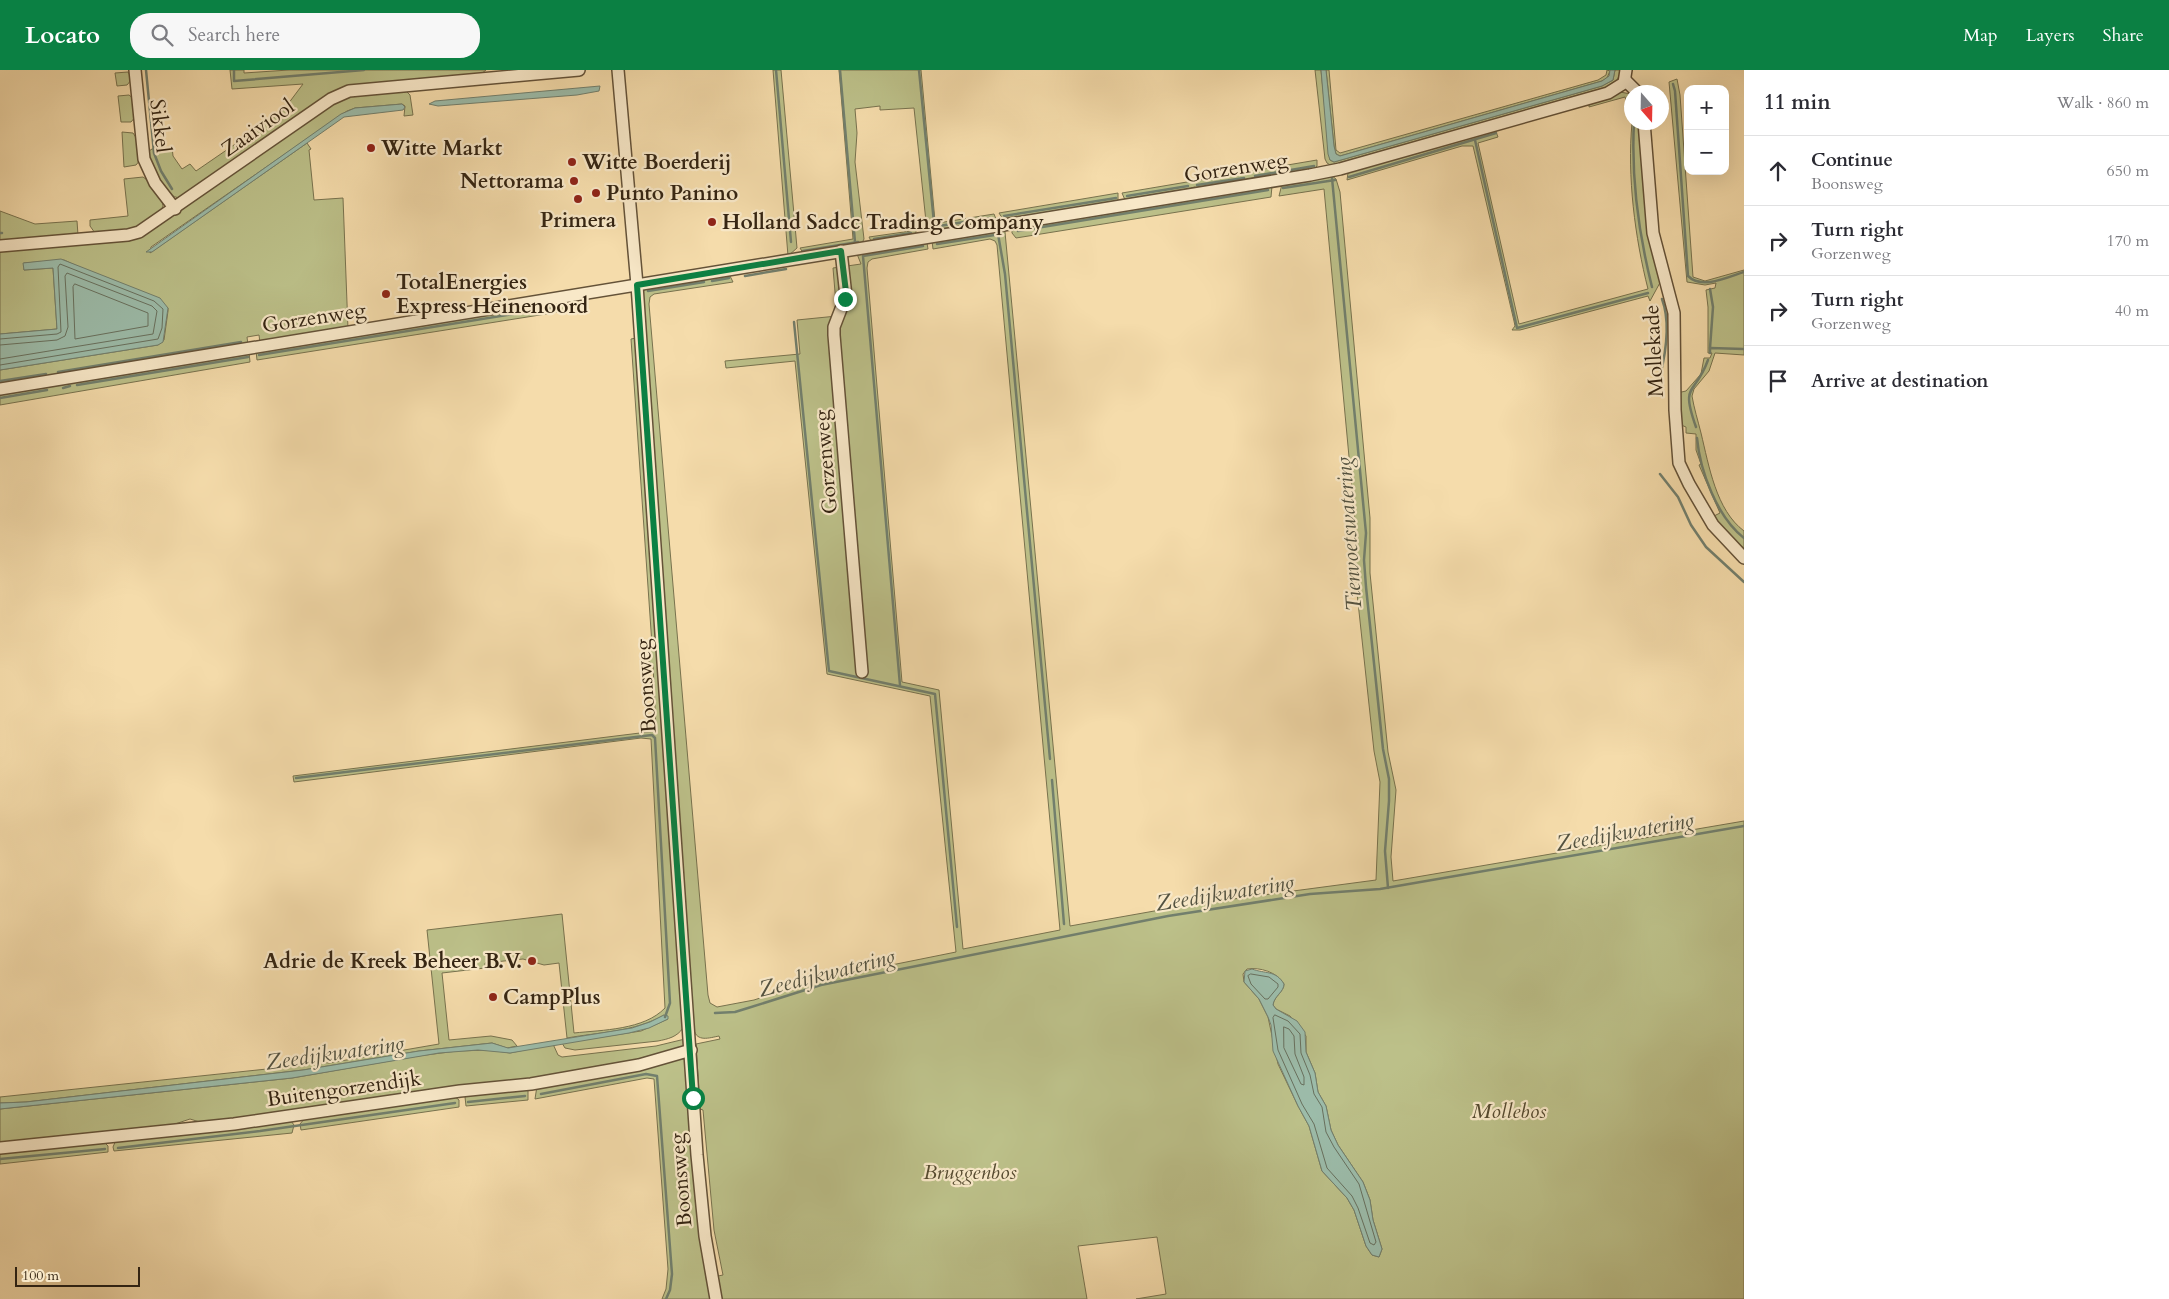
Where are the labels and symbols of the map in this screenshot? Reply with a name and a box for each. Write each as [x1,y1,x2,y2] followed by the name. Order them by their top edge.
[1624,85,1669,130] north arrow
[215,92,301,164] street label: Zaaiviool
[142,98,178,154] street label: Sikkel
[380,134,503,163] place label: Witte Markt
[365,142,377,154] marker: Witte Markt
[1182,145,1290,191] street label: Gorzenweg
[581,148,732,177] place label: Witte Boerderij
[566,156,578,168] marker: Witte Boerderij
[460,167,565,196] place label: Nettorama
[568,175,580,187] marker: Nettorama
[606,179,738,208] place label: Punto Panino
[590,187,602,199] marker: Punto Panino
[572,193,584,205] marker: Primera
[540,206,617,235] place label: Primera
[722,208,1044,237] place label: Holland Sadcc Trading Company
[706,216,718,228] marker: Holland Sadcc Trading Company
[396,268,588,321] place label: TotalEnergies Express Heinenoord
[380,288,392,300] marker: TotalEnergies Express Heinenoord
[834,288,857,311] route end
[260,295,368,341] street label: Gorzenweg
[1637,304,1671,398] street label: Mollekade
[807,408,845,515] street label: Gorzenweg
[1329,456,1369,612] water label: Tienvoetswatering
[628,638,664,734] street label: Boonsweg
[1553,805,1697,859] water label: Zeedijkwatering
[1154,867,1297,919] water label: Zeedijkwatering
[755,941,899,1004] water label: Zeedijkwatering
[263,947,522,976] place label: Adrie de Kreek Beheer B.V.
[526,955,538,967] marker: Adrie de Kreek Beheer B.V.
[503,983,601,1012] place label: CampPlus
[487,991,499,1003] marker: CampPlus
[264,1028,407,1078] water label: Zeedijkwatering
[265,1064,424,1114] street label: Buitengorzendijk
[682,1087,705,1110] route start
[1472,1097,1546,1126] park label: Mollebos
[662,1132,700,1228] street label: Boonsweg
[923,1158,1017,1187] park label: Bruggenbos
[15,1264,140,1287] scale bar

